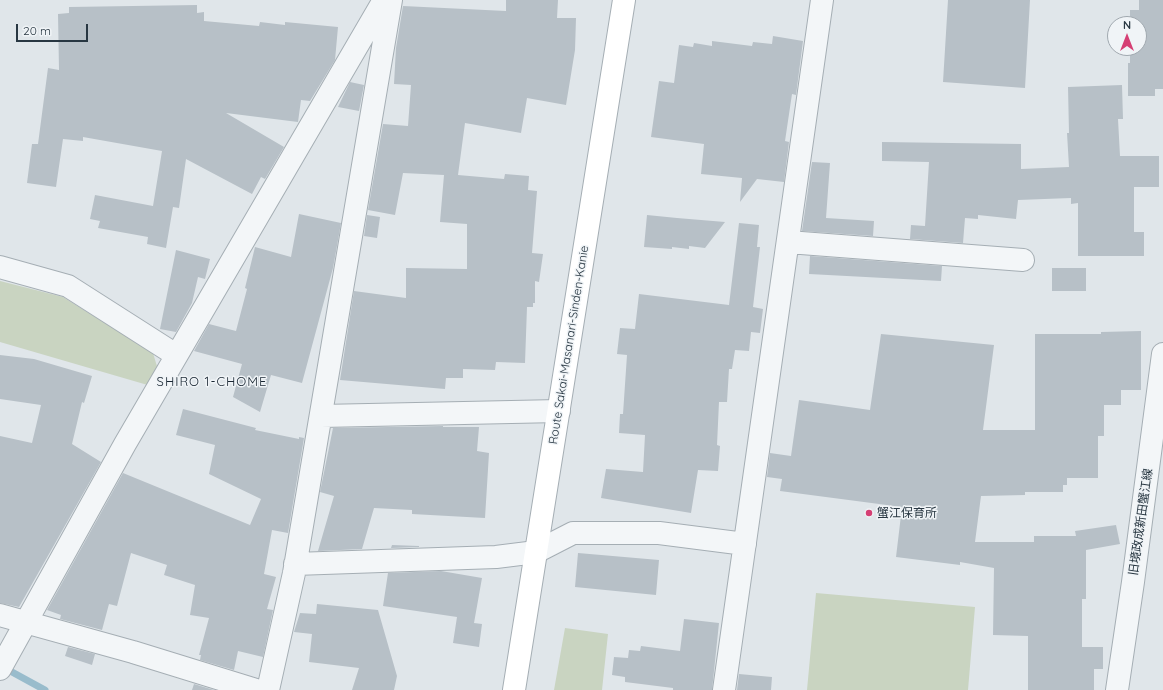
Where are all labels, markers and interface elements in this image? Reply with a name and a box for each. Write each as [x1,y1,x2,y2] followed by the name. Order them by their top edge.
[18,16,90,42] scale bar
[1107,16,1147,56] north arrow
[1123,18,1131,32] text: N
[23,23,51,38] text: 20 m
[546,245,592,445] street label: Route Sakai-Masanari-Sinden-Kanie
[157,374,267,390] district label: SHIRO 1-CHOME
[1126,468,1156,576] street label: 旧境政成新田蟹江線
[877,506,937,520] place label: 蟹江保育所
[864,508,874,518] marker: 蟹江保育所

